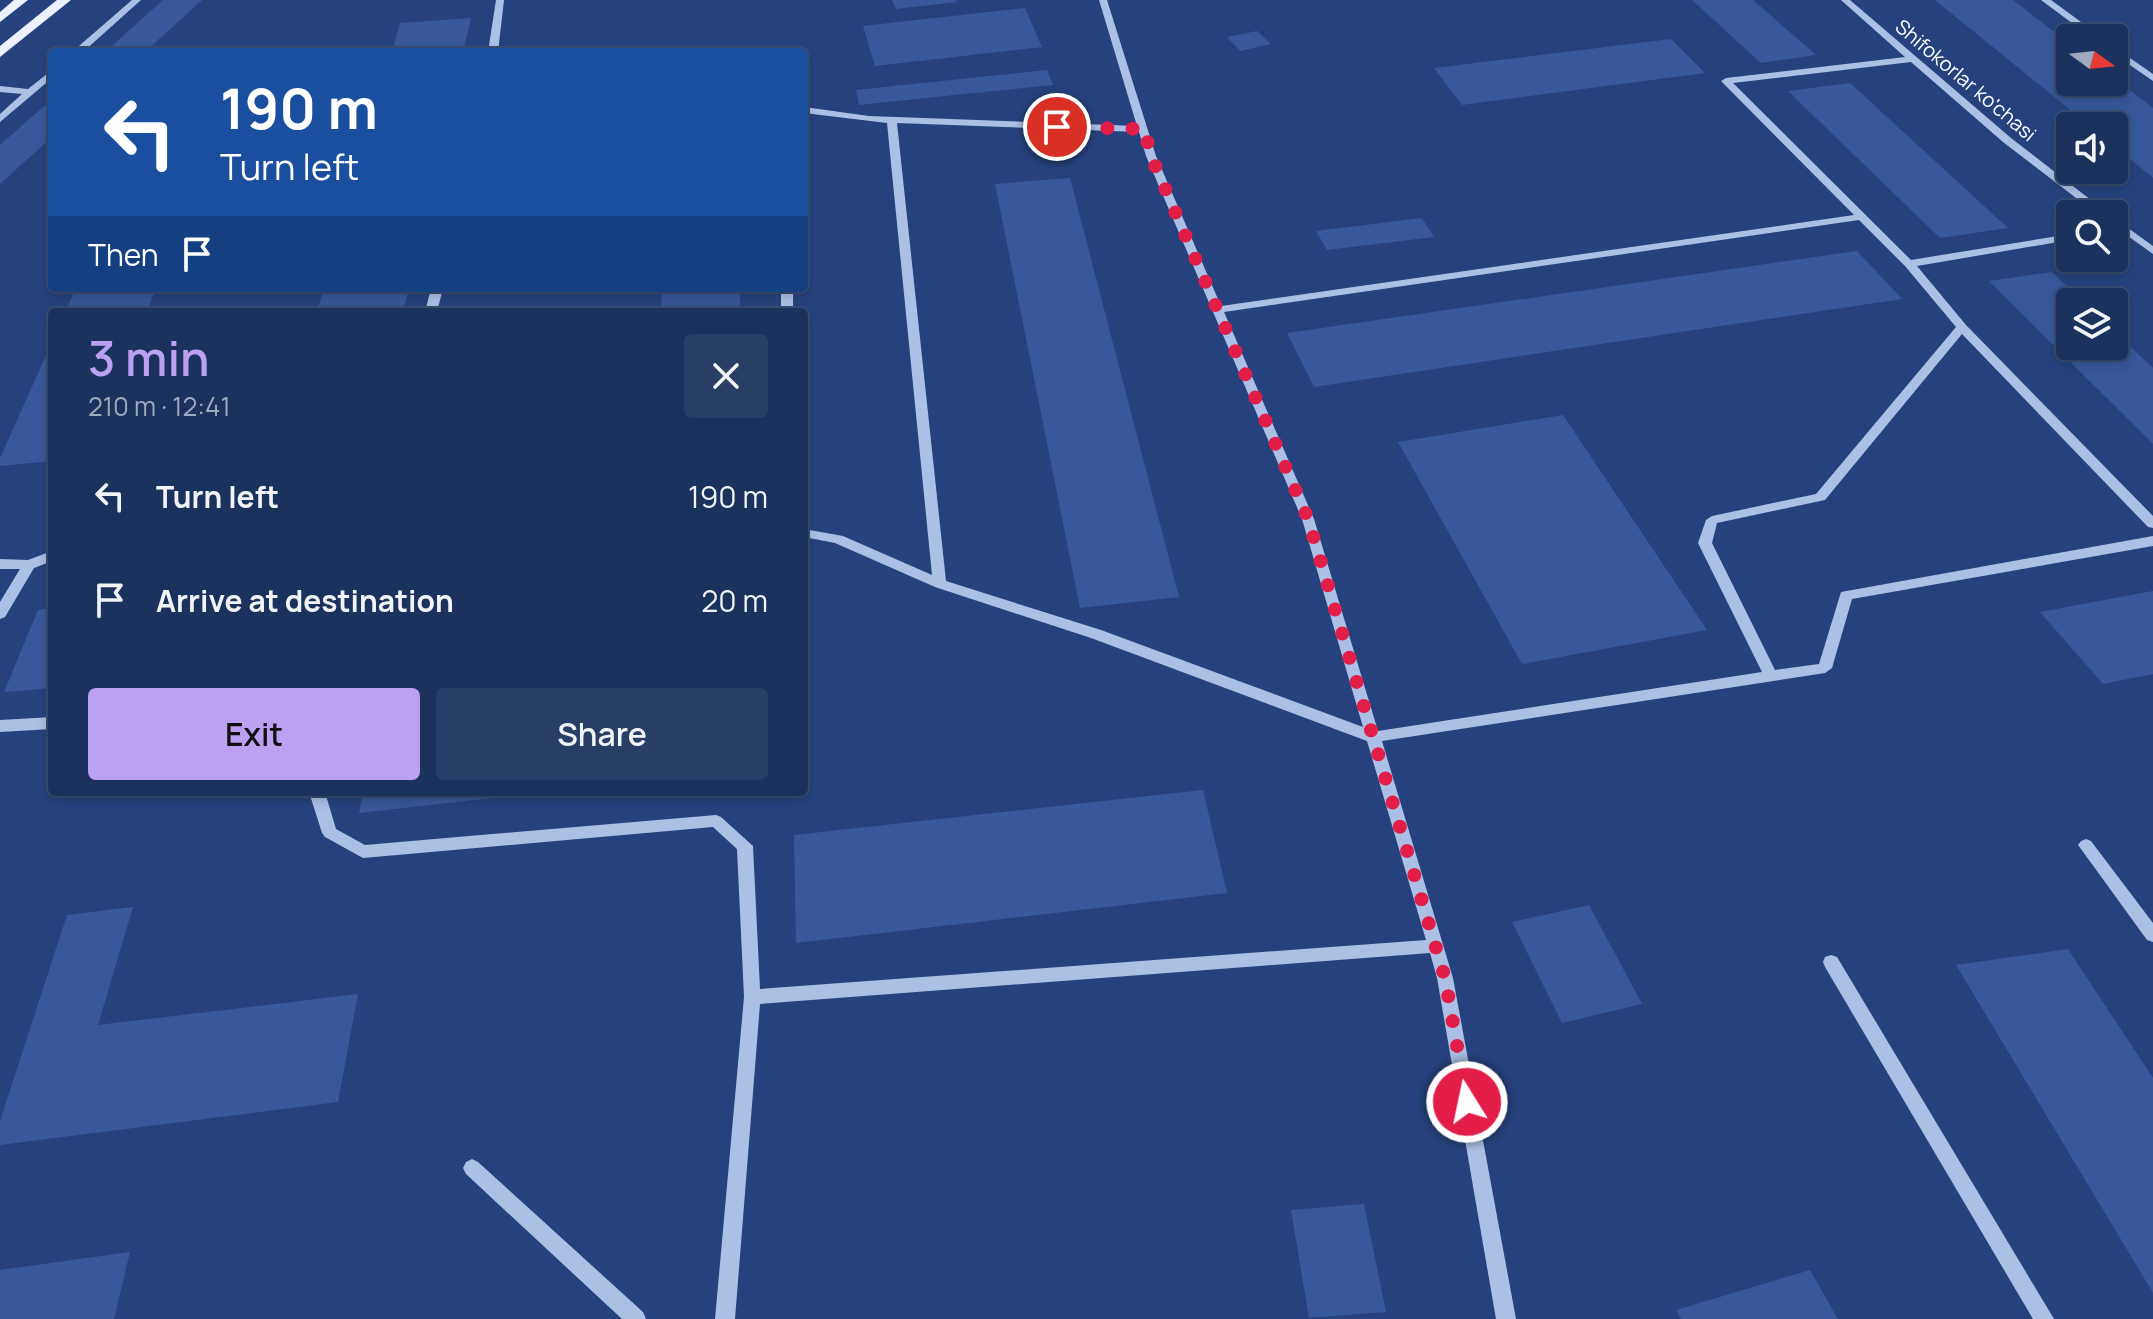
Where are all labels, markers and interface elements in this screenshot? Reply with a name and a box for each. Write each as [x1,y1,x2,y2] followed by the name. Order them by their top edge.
[1890,13,2042,147] street label: Shifokorlar ko'chasi
[2056,24,2128,96] north arrow
[2056,24,2128,360] map controls
[220,69,378,146] text: 190 m
[88,80,192,184] icon: left
[1023,93,1091,161] pin
[1035,105,1079,149] icon: arrive
[2056,112,2128,184] button: sound
[220,142,359,191] text: Turn left
[2056,200,2128,272] button: search
[175,232,219,276] icon: arrive
[88,234,159,275] text: Then
[2056,288,2128,360] button: layers
[88,325,210,390] text: 3 min
[684,334,768,418] button: close
[88,388,231,424] text: 210 m · 12:41
[88,474,132,518] icon: left
[156,476,279,517] text: Turn left
[688,476,768,517] text: 190 m
[88,578,132,622] icon: arrive
[156,580,454,621] text: Arrive at destination
[701,580,768,621] text: 20 m
[88,688,420,780] button: Exit
[436,688,768,780] button: Share
[1425,1060,1509,1144] position arrow

